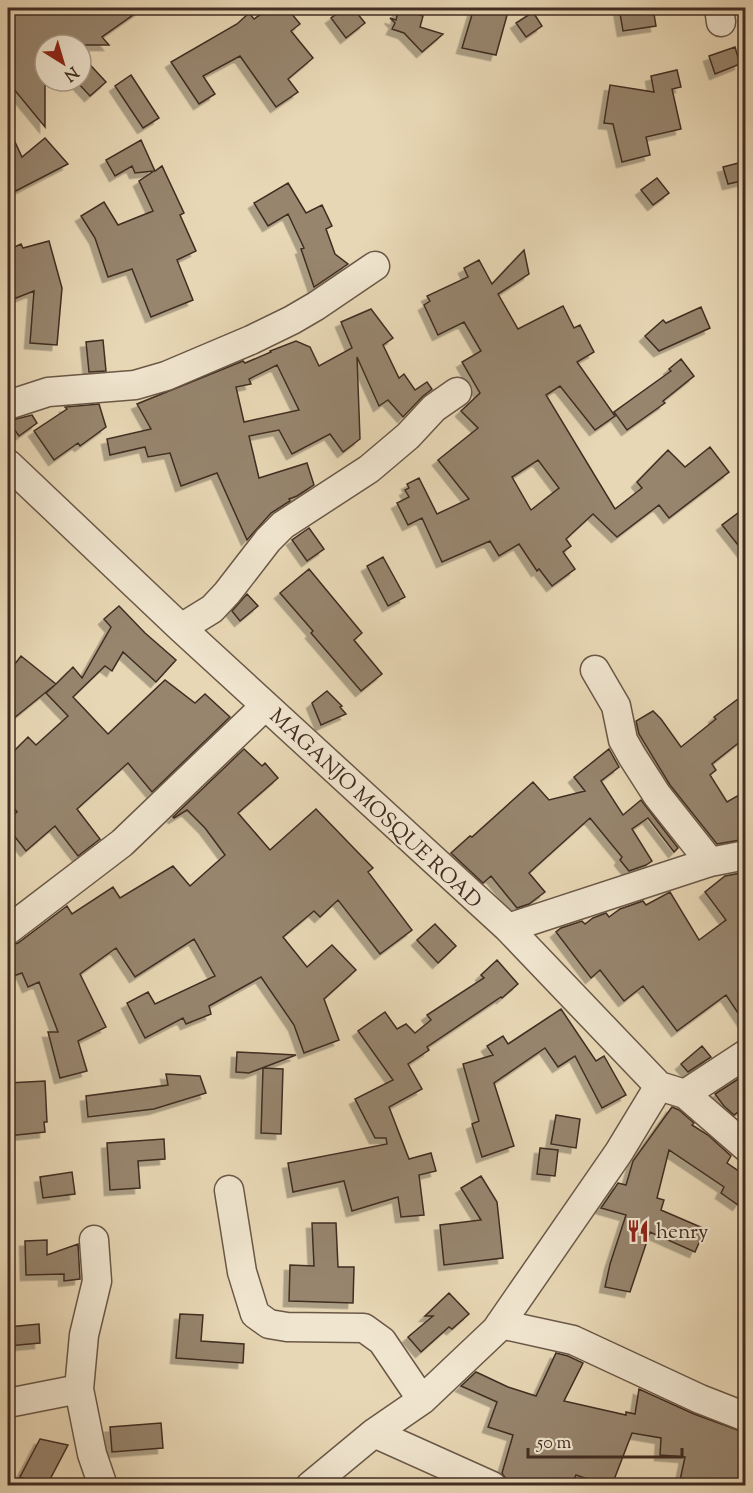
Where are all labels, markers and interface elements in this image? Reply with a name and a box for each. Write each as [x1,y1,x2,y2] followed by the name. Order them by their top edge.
[33,33,93,93] north arrow
[58,60,83,86] text: N
[262,703,488,916] street label: MAGANJO MOSQUE ROAD
[625,1218,651,1244] restaurant icon: henry
[656,1218,709,1248] place label: henry
[528,1421,682,1459] scale bar
[536,1431,572,1457] text: 50 m

